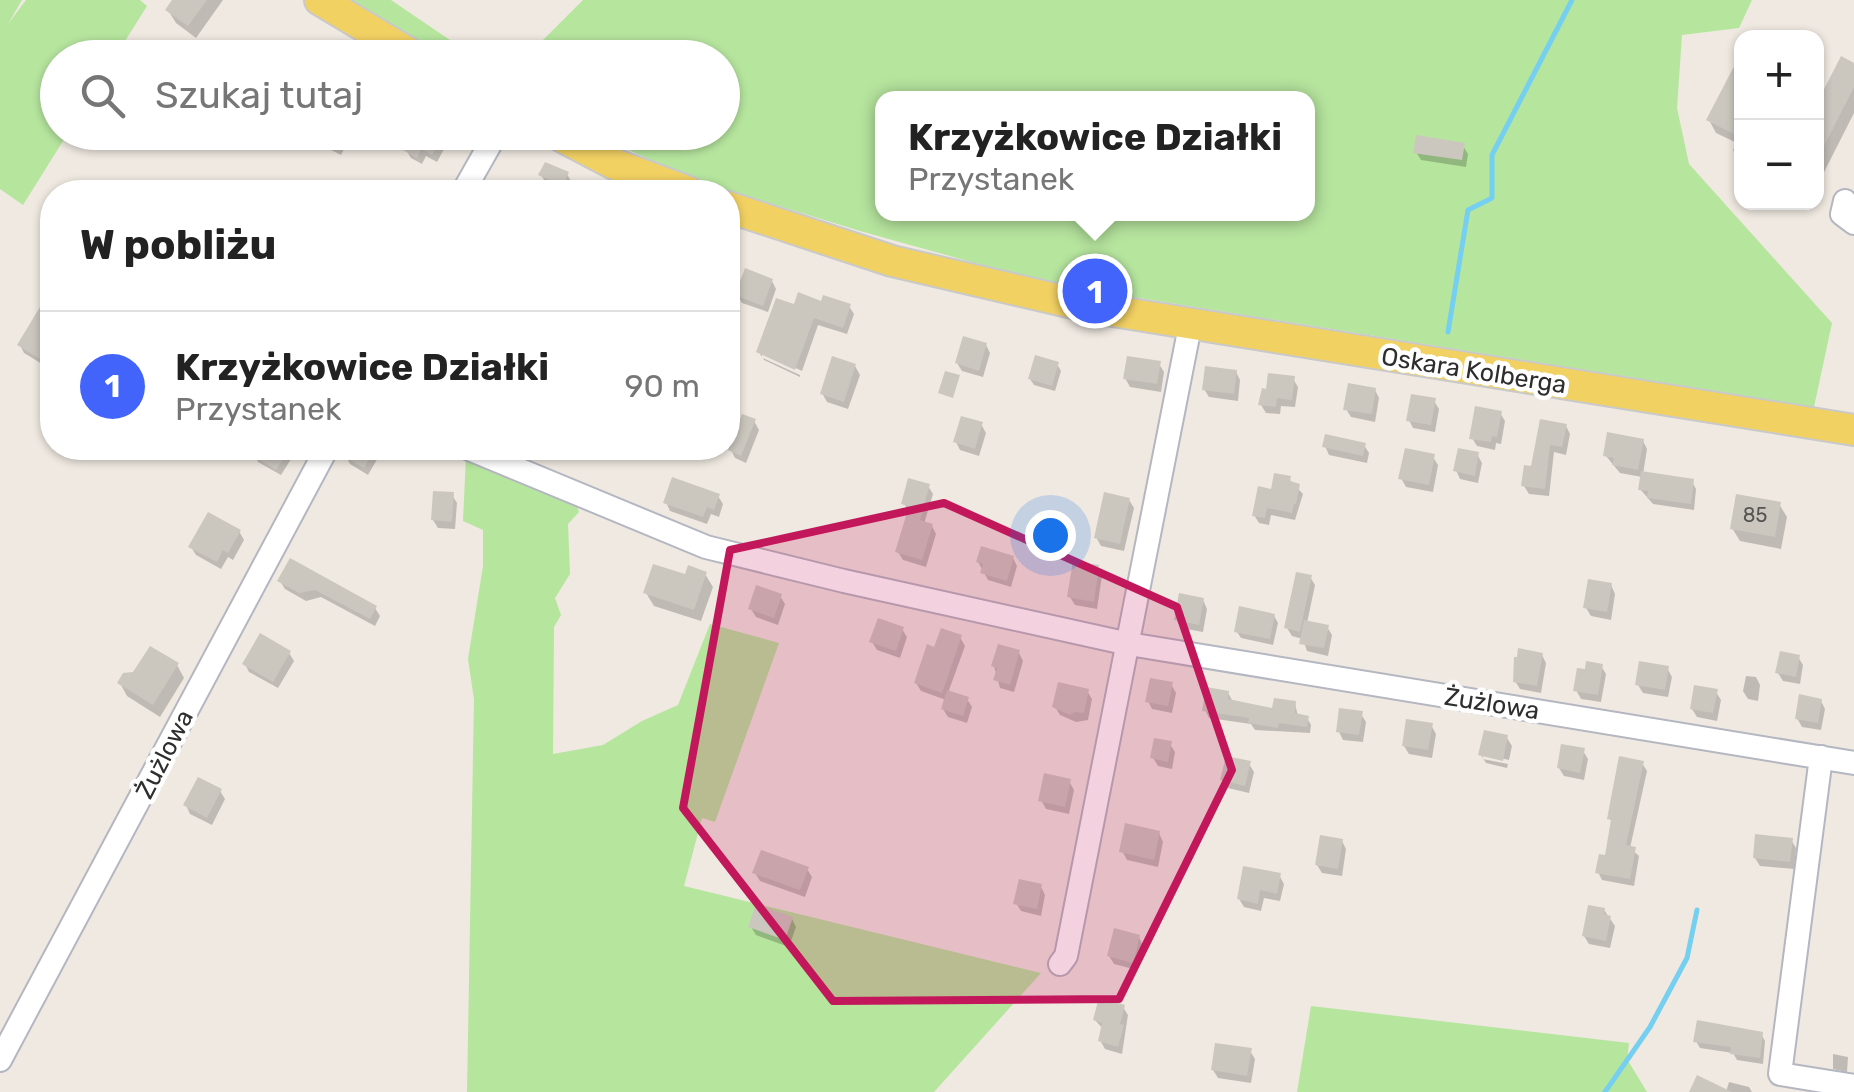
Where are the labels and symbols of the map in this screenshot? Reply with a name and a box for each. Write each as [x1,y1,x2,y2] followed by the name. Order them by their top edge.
[1062,254,1128,328] pin: 1
[1379,342,1568,399] street label: Oskara Kolberga
[1743,503,1767,527] house number: 85
[1025,510,1076,561] your location
[1442,682,1542,725] street label: Żużlowa
[130,705,199,804] street label: Żużlowa

